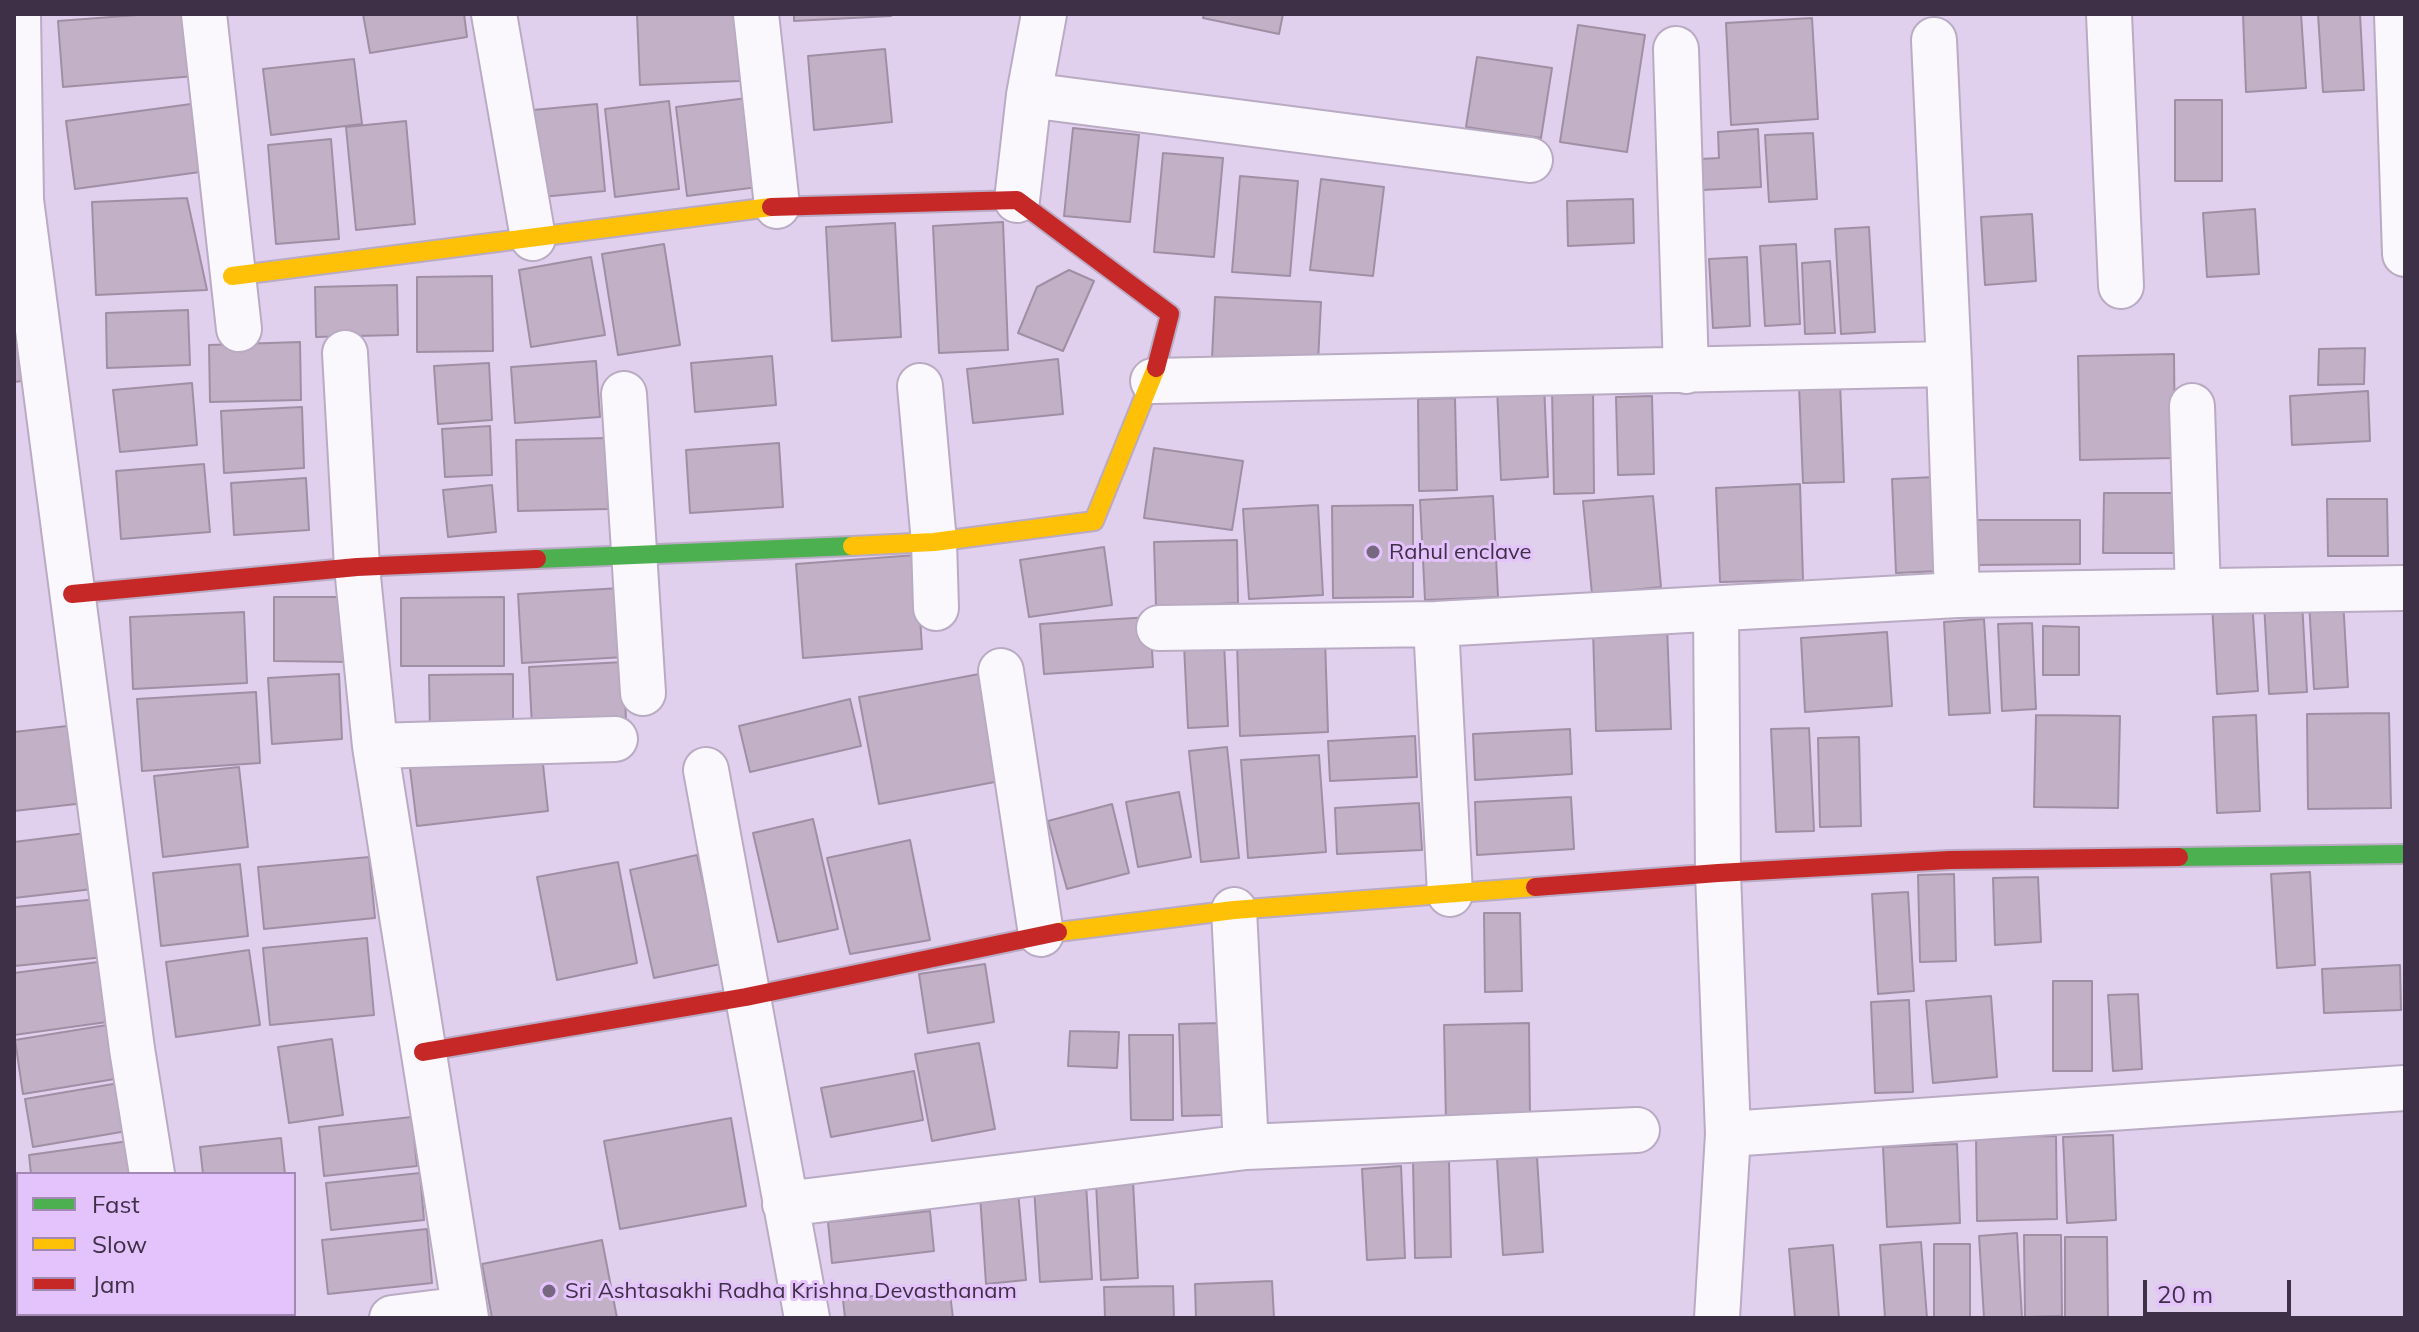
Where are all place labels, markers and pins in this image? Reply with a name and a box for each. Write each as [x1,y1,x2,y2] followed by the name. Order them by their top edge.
[1389,539,1532,565] place label: Rahul enclave
[1364,543,1382,561] marker: Rahul enclave
[565,1278,1017,1304] place label: Sri Ashtasakhi Radha Krishna Devasthanam
[540,1282,558,1300] marker: Sri Ashtasakhi Radha Krishna Devasthanam

